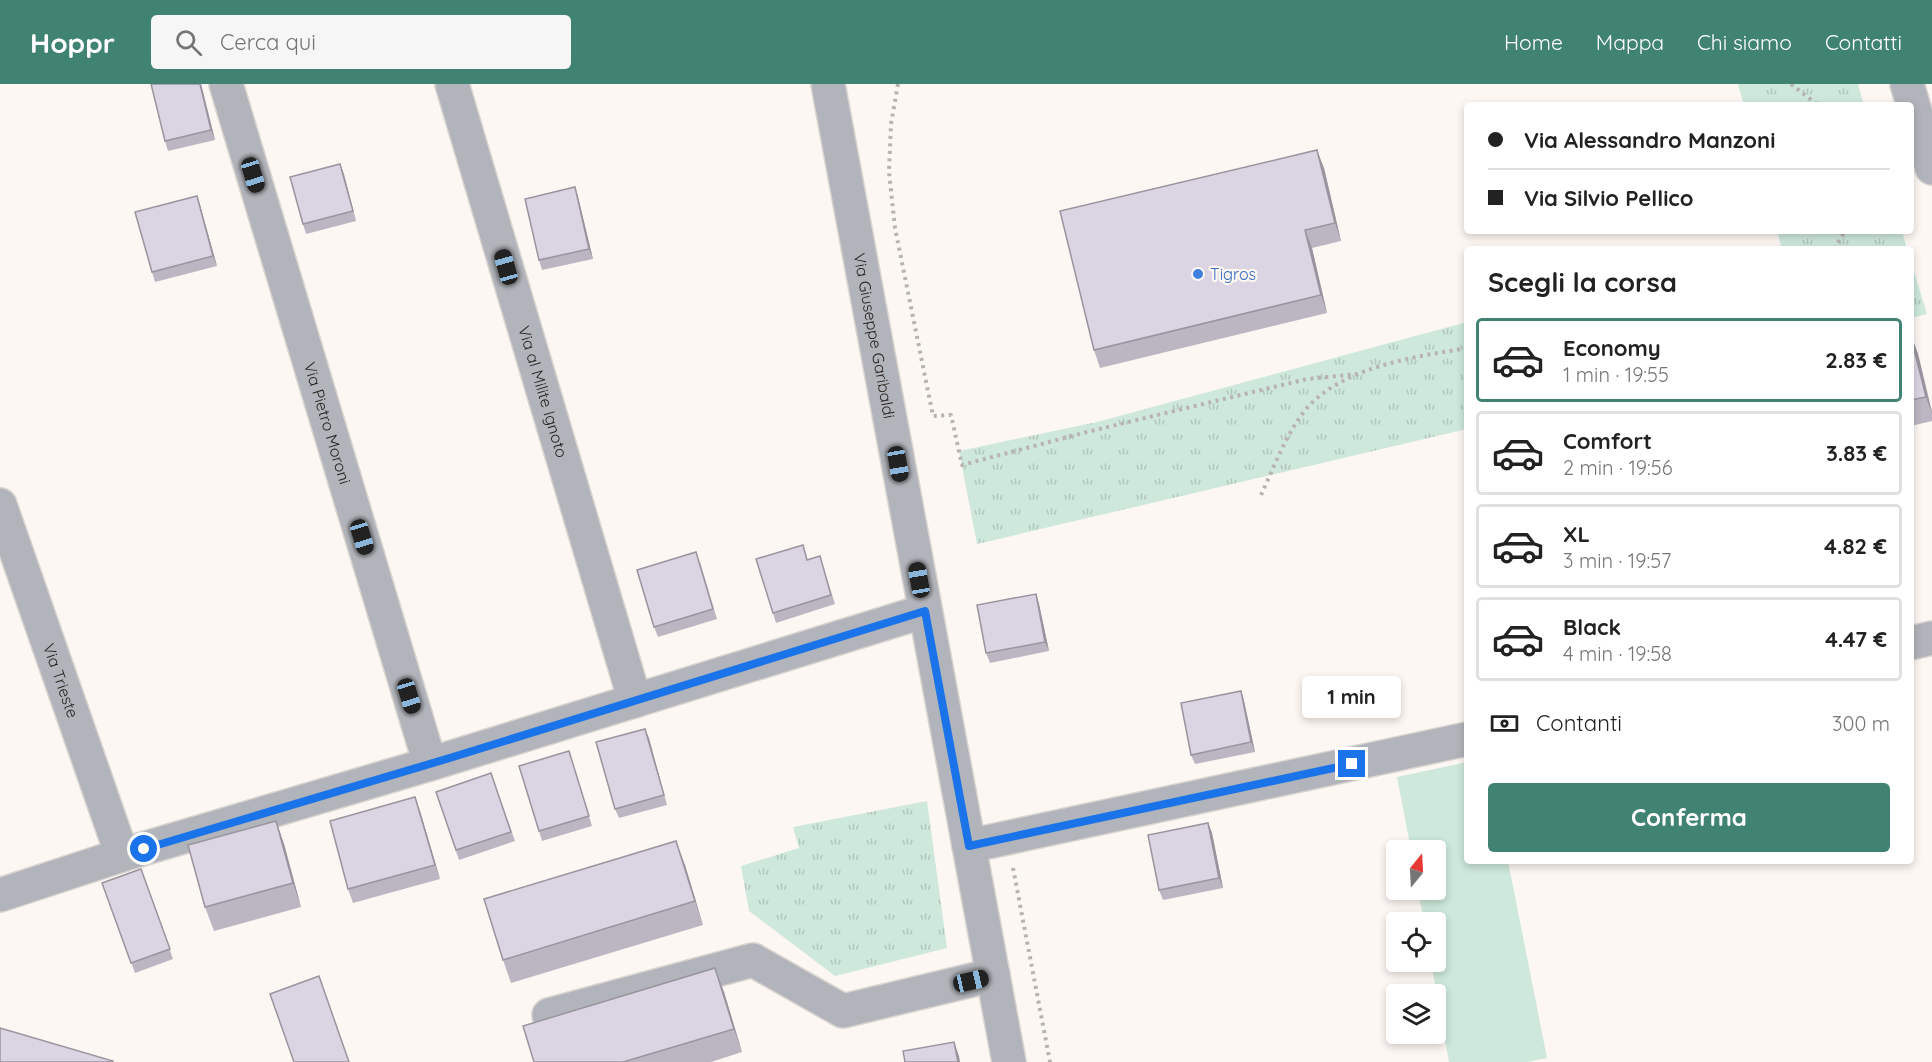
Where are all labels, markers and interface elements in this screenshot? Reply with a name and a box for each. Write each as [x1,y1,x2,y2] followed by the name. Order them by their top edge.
[151,15,571,69] search box
[30,25,115,60] text: Hoppr
[172,26,205,59] icon: search
[220,28,316,56] text: Cerca qui
[1504,29,1563,55] text: Home
[1596,29,1664,55] text: Mappa
[1697,29,1792,55] text: Chi siamo
[1825,29,1902,55] text: Contatti
[1524,126,1775,154] text: Via Alessandro Manzoni
[239,155,267,195] car
[1524,184,1694,212] text: Via Silvio Pellico
[492,247,520,287] car
[849,251,900,420] street label: Via Giuseppe Garibaldi
[1210,264,1256,284] place label: Tigros
[1488,265,1677,299] text: Scegli la corsa
[1191,267,1205,281] marker: Tigros
[514,323,572,460] street label: Via al Milite Ignoto
[1491,333,1545,387] icon: car
[1563,334,1661,362] text: Economy
[1825,346,1887,374] text: 2.83 €
[300,360,355,487] street label: Via Pietro Moroni
[1563,362,1669,387] text: 1 min · 19:55
[1491,426,1545,480] icon: car
[1563,427,1652,455] text: Comfort
[1826,439,1887,467] text: 3.83 €
[886,445,910,483] car
[1563,455,1672,480] text: 2 min · 19:56
[348,517,376,557] car
[1491,519,1545,573] icon: car
[1563,520,1590,548] text: XL
[1824,532,1887,560] text: 4.82 €
[1563,548,1671,573] text: 3 min · 19:57
[907,561,931,599] car
[1491,612,1545,666] icon: car
[1563,613,1621,641] text: Black
[1825,625,1887,653] text: 4.47 €
[39,641,83,720] street label: Via Trieste
[1563,641,1672,666] text: 4 min · 19:58
[395,676,423,716] car
[1302,677,1402,719] callout: 1 min
[1327,684,1376,709] text: 1 min
[1488,707,1521,740] icon: cash
[1536,709,1622,737] text: Contanti
[1832,711,1890,736] text: 300 m
[1338,750,1365,777] route end
[1488,783,1890,852] button: Conferma
[130,835,157,862] route start
[1386,840,1446,900] north arrow
[1386,840,1446,1044] map controls
[1386,912,1446,972] button: locate
[951,968,991,994] car
[1386,984,1446,1044] button: layers

